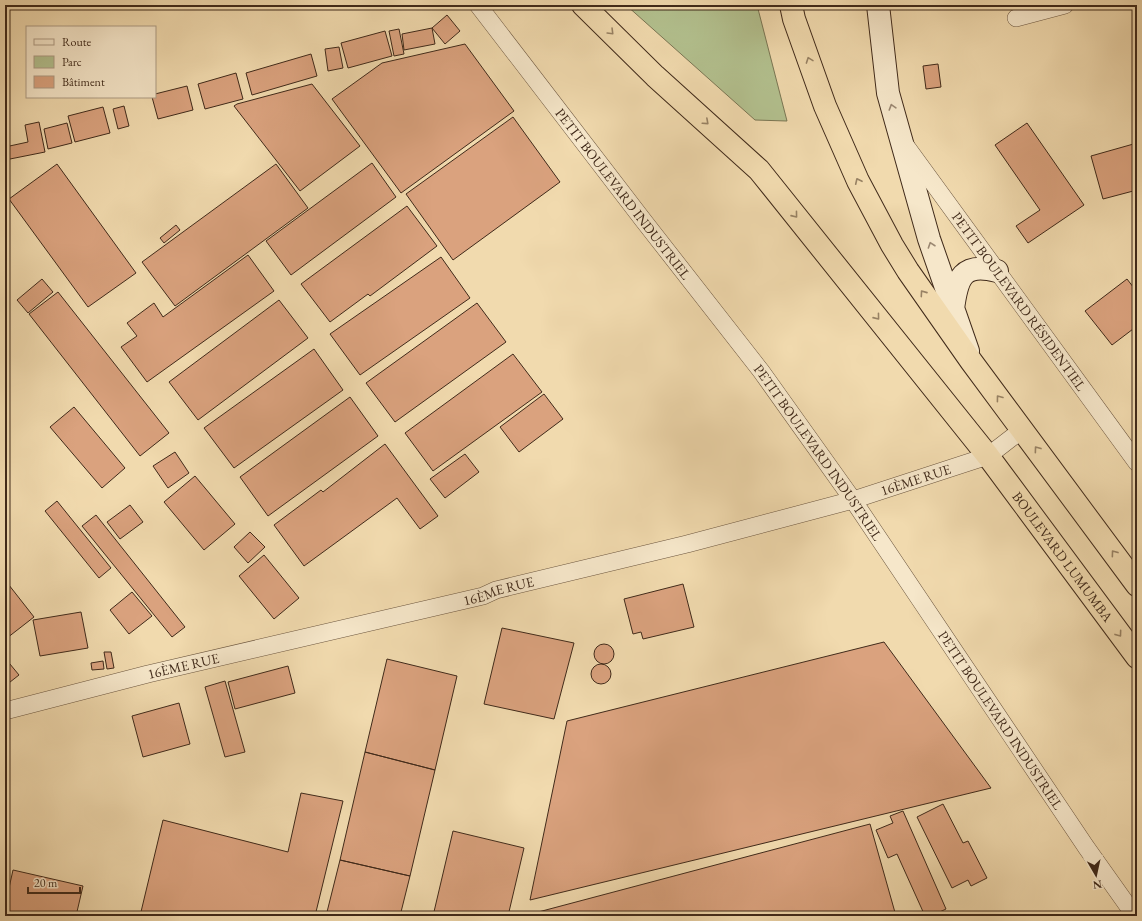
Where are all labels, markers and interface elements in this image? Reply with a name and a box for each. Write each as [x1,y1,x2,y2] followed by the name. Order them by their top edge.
[26,26,156,98] legend
[606,27,614,35] one-way arrow
[62,34,92,50] text: Route
[62,54,82,70] text: Parc
[805,57,814,64] one-way arrow
[62,74,105,90] text: Bâtiment
[888,103,897,110] one-way arrow
[551,104,695,283] street label: PETIT BOULEVARD INDUSTRIEL
[701,117,708,124] one-way arrow
[855,177,863,185] one-way arrow
[948,208,1091,395] street label: PETIT BOULEVARD RÉSIDENTIEL
[791,211,798,218] one-way arrow
[927,242,935,249] one-way arrow
[921,290,928,297] one-way arrow
[872,312,879,319] one-way arrow
[750,360,887,544] street label: PETIT BOULEVARD INDUSTRIEL
[997,396,1004,403] one-way arrow
[1035,446,1042,453] one-way arrow
[878,460,953,499] street label: 16ÈME RUE
[1008,488,1117,626] street label: BOULEVARD LUMUMBA
[1112,551,1119,558] one-way arrow
[461,572,536,609] street label: 16ÈME RUE
[934,627,1068,813] street label: PETIT BOULEVARD INDUSTRIEL
[1115,629,1122,636] one-way arrow
[146,649,221,683] street label: 16ÈME RUE
[1076,855,1116,895] north arrow
[28,869,80,895] scale bar
[34,875,58,891] text: 20 m
[1092,877,1103,893] text: N

